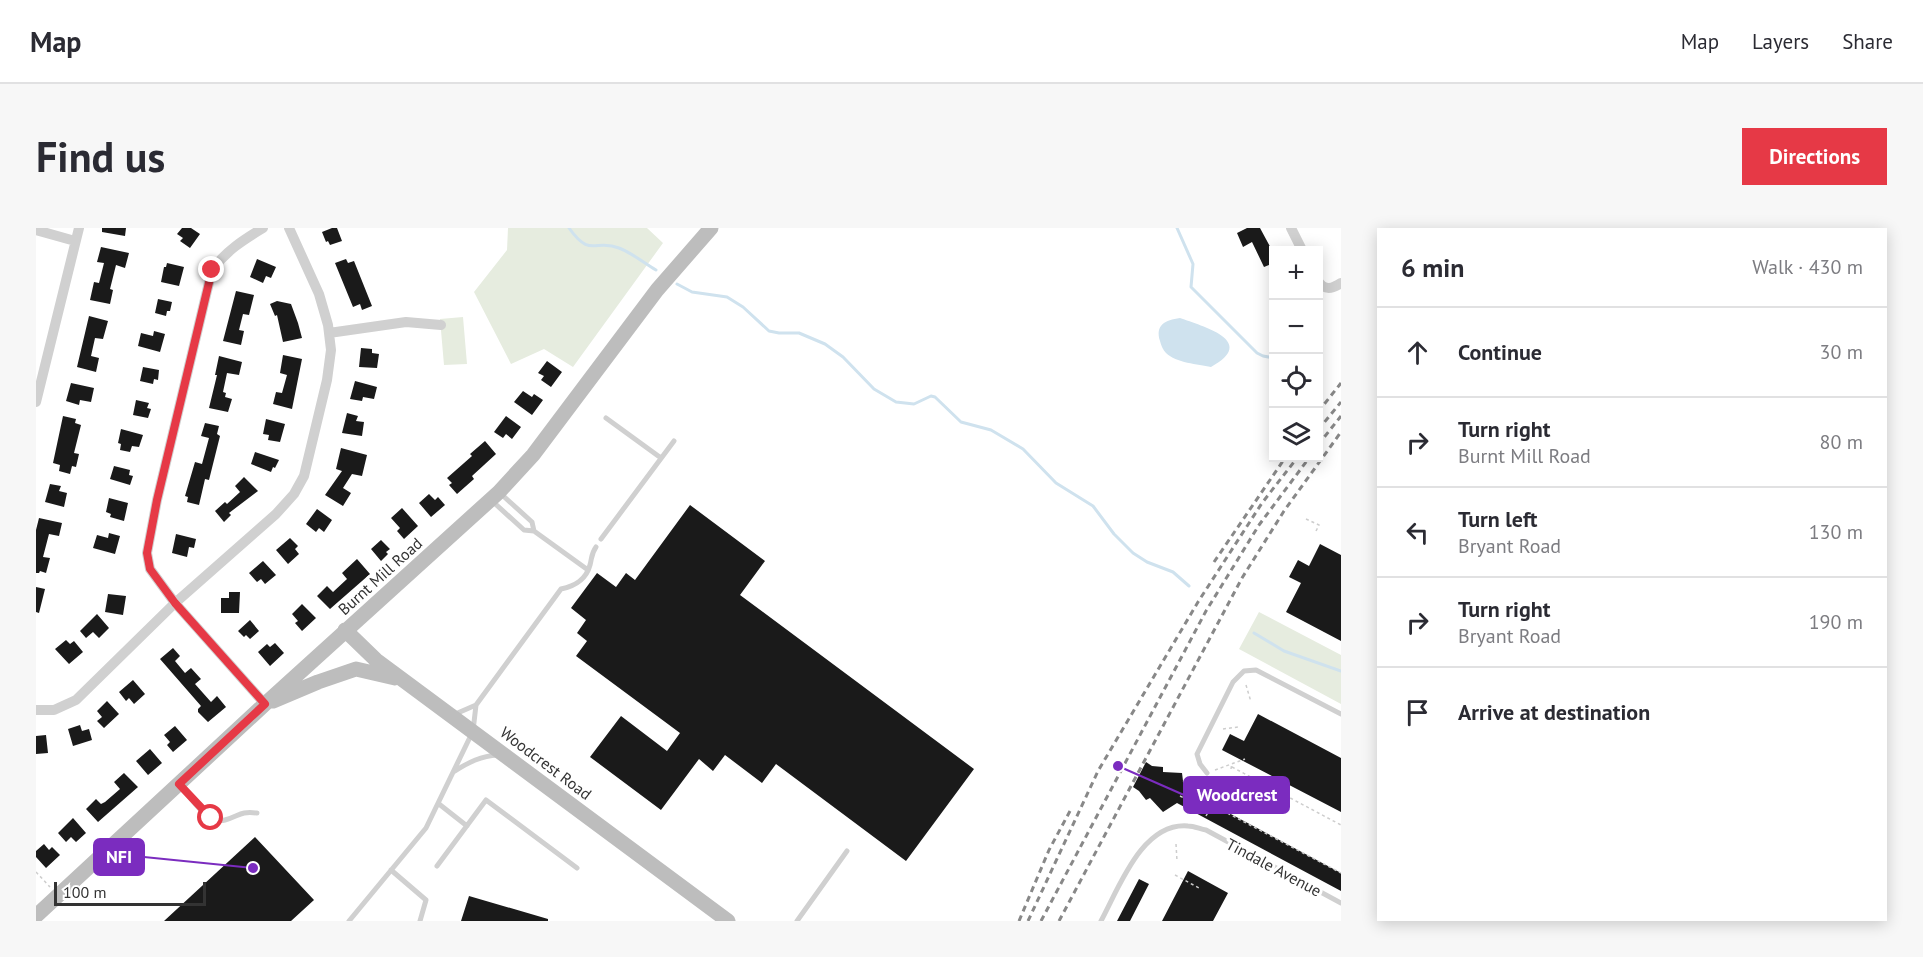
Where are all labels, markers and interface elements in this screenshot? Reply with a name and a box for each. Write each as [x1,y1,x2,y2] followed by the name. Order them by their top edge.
[30,23,81,60] text: Map
[1681,28,1719,55] text: Map
[1752,28,1809,55] text: Layers
[1842,28,1893,55] text: Share
[1742,128,1887,185] button: Directions
[36,129,165,184] text: Find us
[1269,246,1323,462] map controls
[1269,246,1323,300] button: +
[1401,251,1464,284] text: 6 min
[1752,254,1863,280] text: Walk · 430 m
[198,256,224,282] route end
[1269,300,1323,354] button: −
[1401,336,1434,369] icon: ahead
[1458,338,1542,366] text: Continue
[1820,339,1863,365] text: 30 m
[1269,354,1323,408] button: locate
[1269,408,1323,462] button: layers
[1458,415,1550,443] text: Turn right
[1401,426,1434,459] icon: right
[1820,429,1863,455] text: 80 m
[1458,443,1591,469] text: Burnt Mill Road
[1458,505,1538,533] text: Turn left
[1401,516,1434,549] icon: left
[1809,519,1863,545] text: 130 m
[334,533,426,619] street label: Burnt Mill Road
[1458,533,1561,559] text: Bryant Road
[1458,595,1550,623] text: Turn right
[1401,606,1434,639] icon: right
[1809,609,1863,635] text: 190 m
[1458,623,1561,649] text: Bryant Road
[1401,696,1434,729] icon: arrive
[1458,698,1650,726] text: Arrive at destination
[496,722,596,804] street label: Woodcrest Road
[1184,777,1289,813] callout: Woodcrest
[1197,783,1278,806] text: Woodcrest
[197,804,223,830] route start
[1223,834,1325,900] street label: Tindale Avenue
[94,839,144,875] callout: NFI
[106,845,132,868] text: NFI
[54,879,206,906] scale bar
[63,882,106,902] text: 100 m

